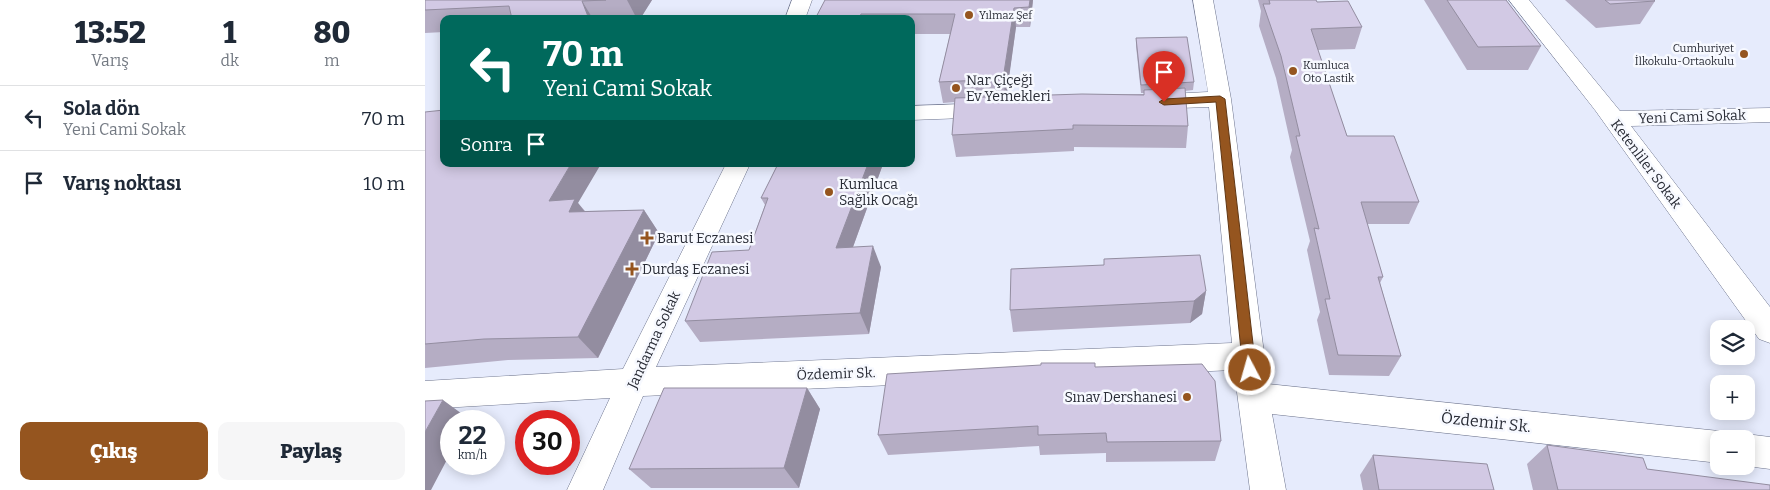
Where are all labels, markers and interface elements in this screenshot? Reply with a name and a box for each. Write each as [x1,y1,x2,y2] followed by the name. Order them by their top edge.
[963,9,975,21] marker: Yılmaz Şef
[979,9,1033,22] place label: Yılmaz Şef
[75,15,146,51] text: 13:52
[223,15,236,51] text: 1
[313,15,350,51] text: 80
[543,33,623,75] text: 70 m
[460,35,525,100] icon: left
[1635,42,1734,68] place label: Cumhuriyet İlkokulu-Ortaokulu
[1738,48,1750,60] marker: Cumhuriyet İlkokulu-Ortaokulu
[91,51,129,70] text: Varış
[220,51,239,70] text: dk
[324,51,340,70] text: m
[1143,51,1185,102] pin
[1150,58,1178,86] icon: arrive
[1303,59,1355,85] place label: Kumluca Oto Lastik
[1287,65,1299,77] marker: Kumluca Oto Lastik
[966,72,1051,105] place label: Nar Çiçeği Ev Yemekleri
[543,75,712,102] text: Yeni Cami Sokak
[950,82,962,94] marker: Nar Çiçeği Ev Yemekleri
[63,97,140,120] text: Sola dön
[20,104,48,132] icon: left
[362,107,405,130] text: 70 m
[1638,107,1746,127] street label: Yeni Cami Sokak
[1607,116,1685,212] street label: Ketenliler Sokak
[63,120,186,139] text: Yeni Cami Sokak
[522,130,550,158] icon: arrive
[460,133,512,156] text: Sonra
[20,169,48,197] icon: arrive
[63,172,181,195] text: Varış noktası
[363,172,405,195] text: 10 m
[839,176,918,209] place label: Kumluca Sağlık Ocağı
[823,186,835,198] marker: Kumluca Sağlık Ocağı
[657,230,753,247] place label: Barut Eczanesi
[641,232,653,244] marker: Barut Eczanesi
[642,261,749,278] place label: Durdaş Eczanesi
[626,263,638,275] marker: Durdaş Eczanesi
[624,288,684,392] street label: Jandarma Sokak
[1710,320,1755,475] map controls
[1710,320,1755,365] button: layers
[1223,343,1275,395] position arrow
[796,364,876,384] street label: Özdemir Sk.
[1710,375,1755,420] button: +
[1064,389,1177,406] place label: Sınav Dershanesi
[1181,391,1193,403] marker: Sınav Dershanesi
[1440,408,1532,436] street label: Özdemir Sk.
[515,410,580,475] speed limit sign: 30
[458,421,487,451] text: 22
[20,422,208,480] button: Çıkış
[218,422,405,480] button: Paylaş
[1710,430,1755,475] button: −
[458,448,487,462] text: km/h

